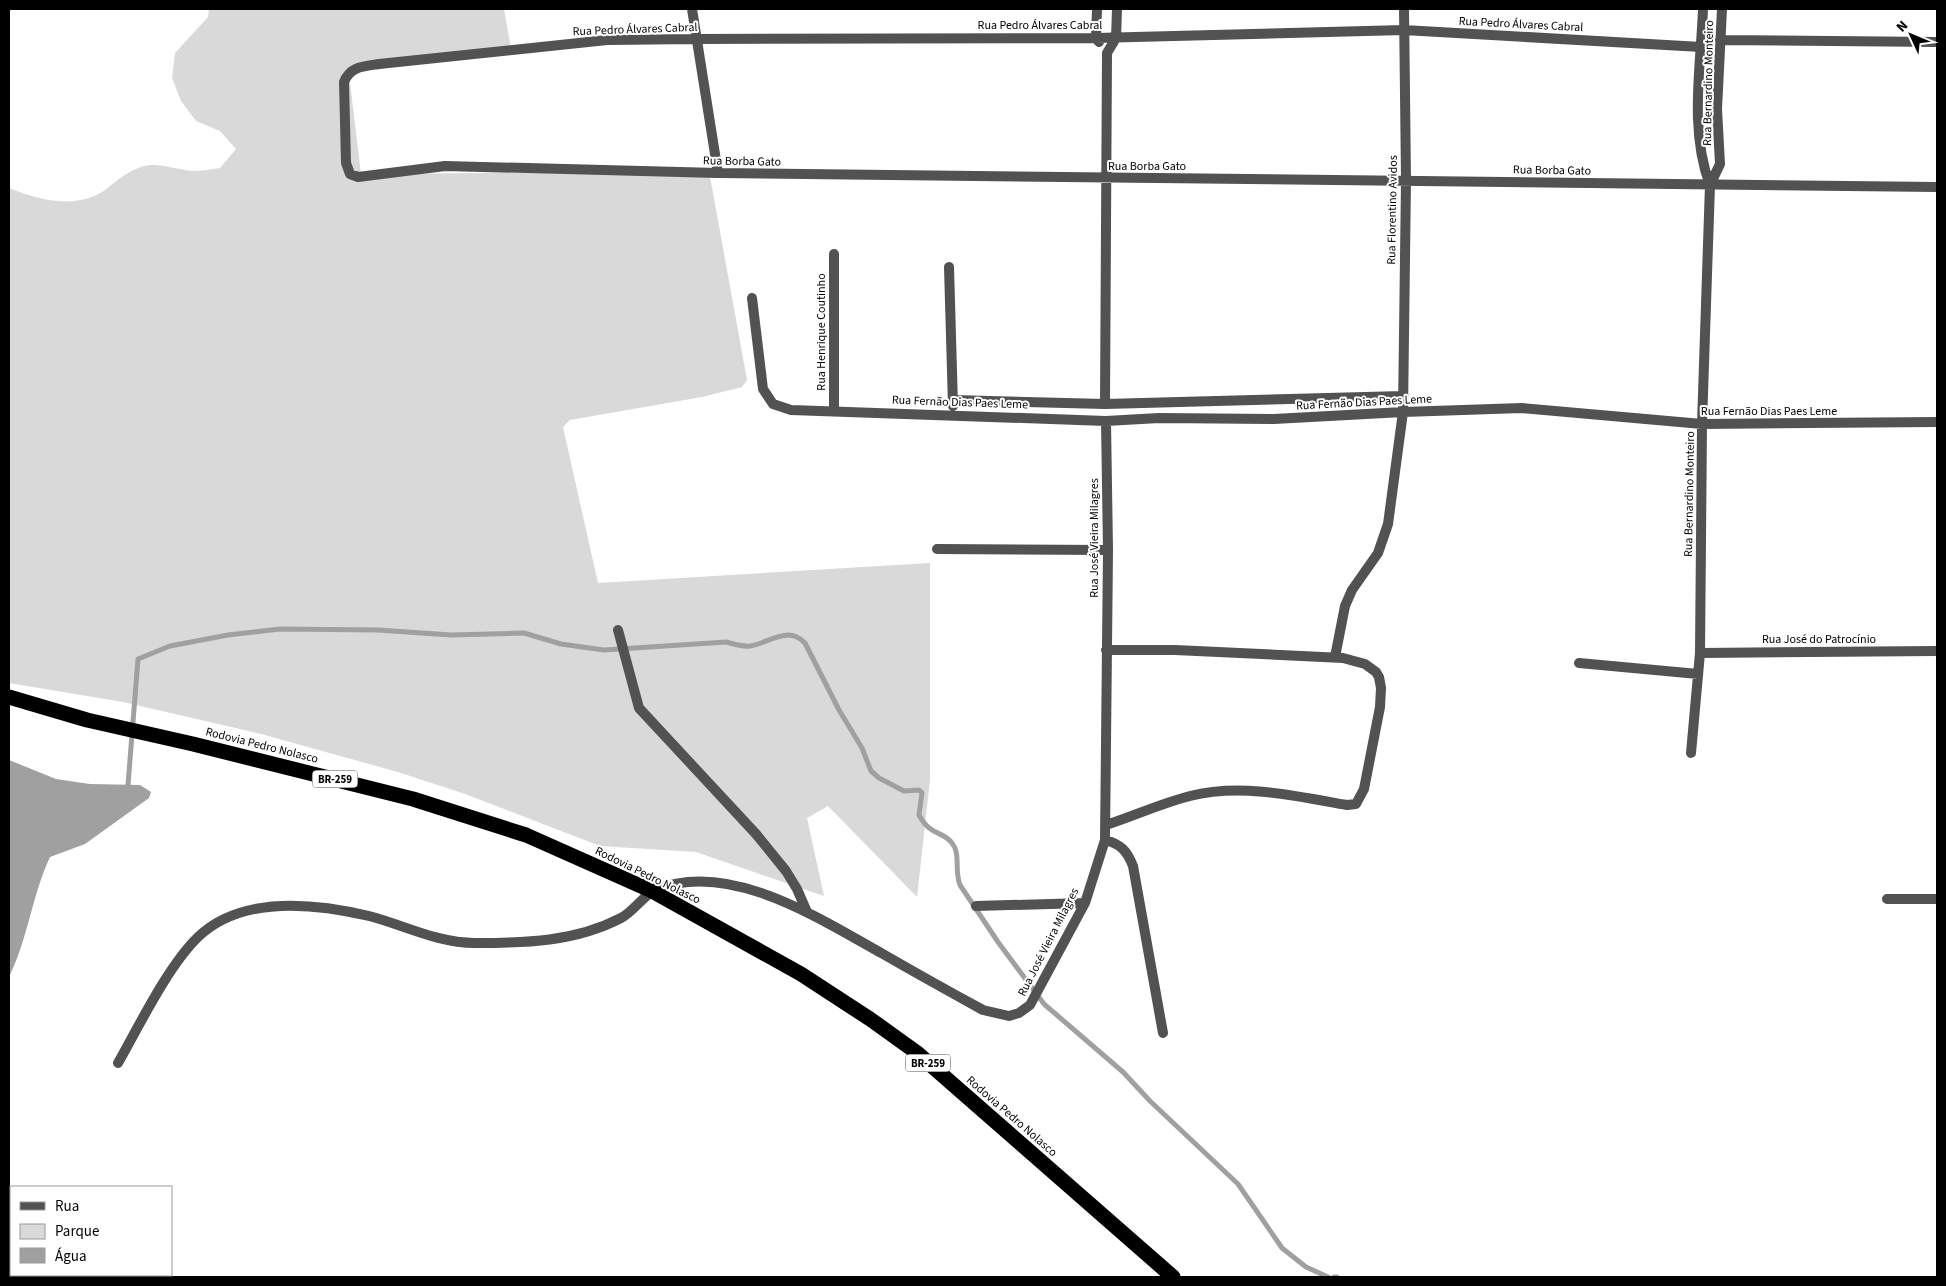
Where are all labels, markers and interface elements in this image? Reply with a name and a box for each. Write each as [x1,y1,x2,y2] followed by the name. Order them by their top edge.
[1886,10,1936,60] north arrow
[1458,13,1584,36] street label: Rua Pedro Álvares Cabral
[1892,16,1913,37] text: N
[978,17,1102,34] street label: Rua Pedro Álvares Cabral
[572,19,698,40] street label: Rua Pedro Álvares Cabral
[1699,20,1718,146] street label: Rua Bernardino Monteiro
[703,152,781,171] street label: Rua Borba Gato
[1383,155,1402,265] street label: Rua Florentino Avidos
[1108,158,1186,175] street label: Rua Borba Gato
[1513,161,1591,180] street label: Rua Borba Gato
[813,273,830,391] street label: Rua Henrique Coutinho
[1296,390,1433,415] street label: Rua Fernão Dias Paes Leme
[892,392,1028,413] street label: Rua Fernão Dias Paes Leme
[1701,403,1837,420] street label: Rua Fernão Dias Paes Leme
[1680,431,1699,557] street label: Rua Bernardino Monteiro
[1086,478,1103,598] street label: Rua José Vieira Milagres
[1762,631,1876,648] street label: Rua José do Patrocínio
[204,723,320,768] street label: Rodovia Pedro Nolasco
[312,771,358,788] road number: BR-259
[592,842,703,908] street label: Rodovia Pedro Nolasco
[1014,885,1083,999] street label: Rua José Vieira Milagres
[906,1054,950,1072] road number: BR-259
[962,1072,1061,1161] street label: Rodovia Pedro Nolasco
[10,1186,172,1276] legend
[55,1196,79,1217] text: Rua
[55,1221,99,1242] text: Parque
[55,1246,86,1267] text: Água

